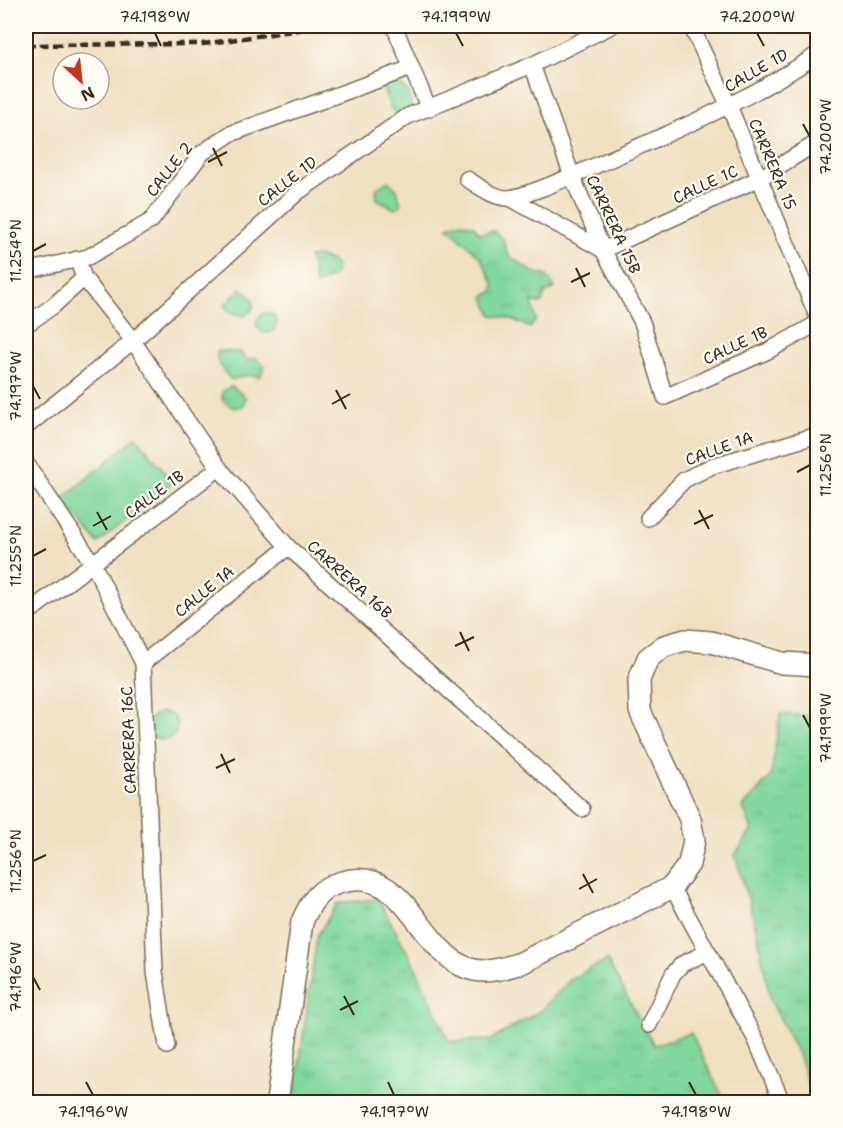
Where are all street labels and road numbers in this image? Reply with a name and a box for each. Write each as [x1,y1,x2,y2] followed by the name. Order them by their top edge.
[721,44,792,97] street label: CALLE 1D
[744,115,801,213] street label: CARRERA 15
[141,138,197,201] street label: CALLE 2
[253,151,321,211] street label: CALLE 1D
[669,160,741,209] street label: CALLE 1C
[581,171,646,277] street label: CARRERA 15B
[699,321,771,370] street label: CALLE 1B
[682,426,756,470] street label: CALLE 1A
[120,465,188,524] street label: CALLE 1B
[303,535,397,623] street label: CARRERA 16B
[170,561,238,622] street label: CALLE 1A
[116,685,141,794] street label: CARRERA 16C

